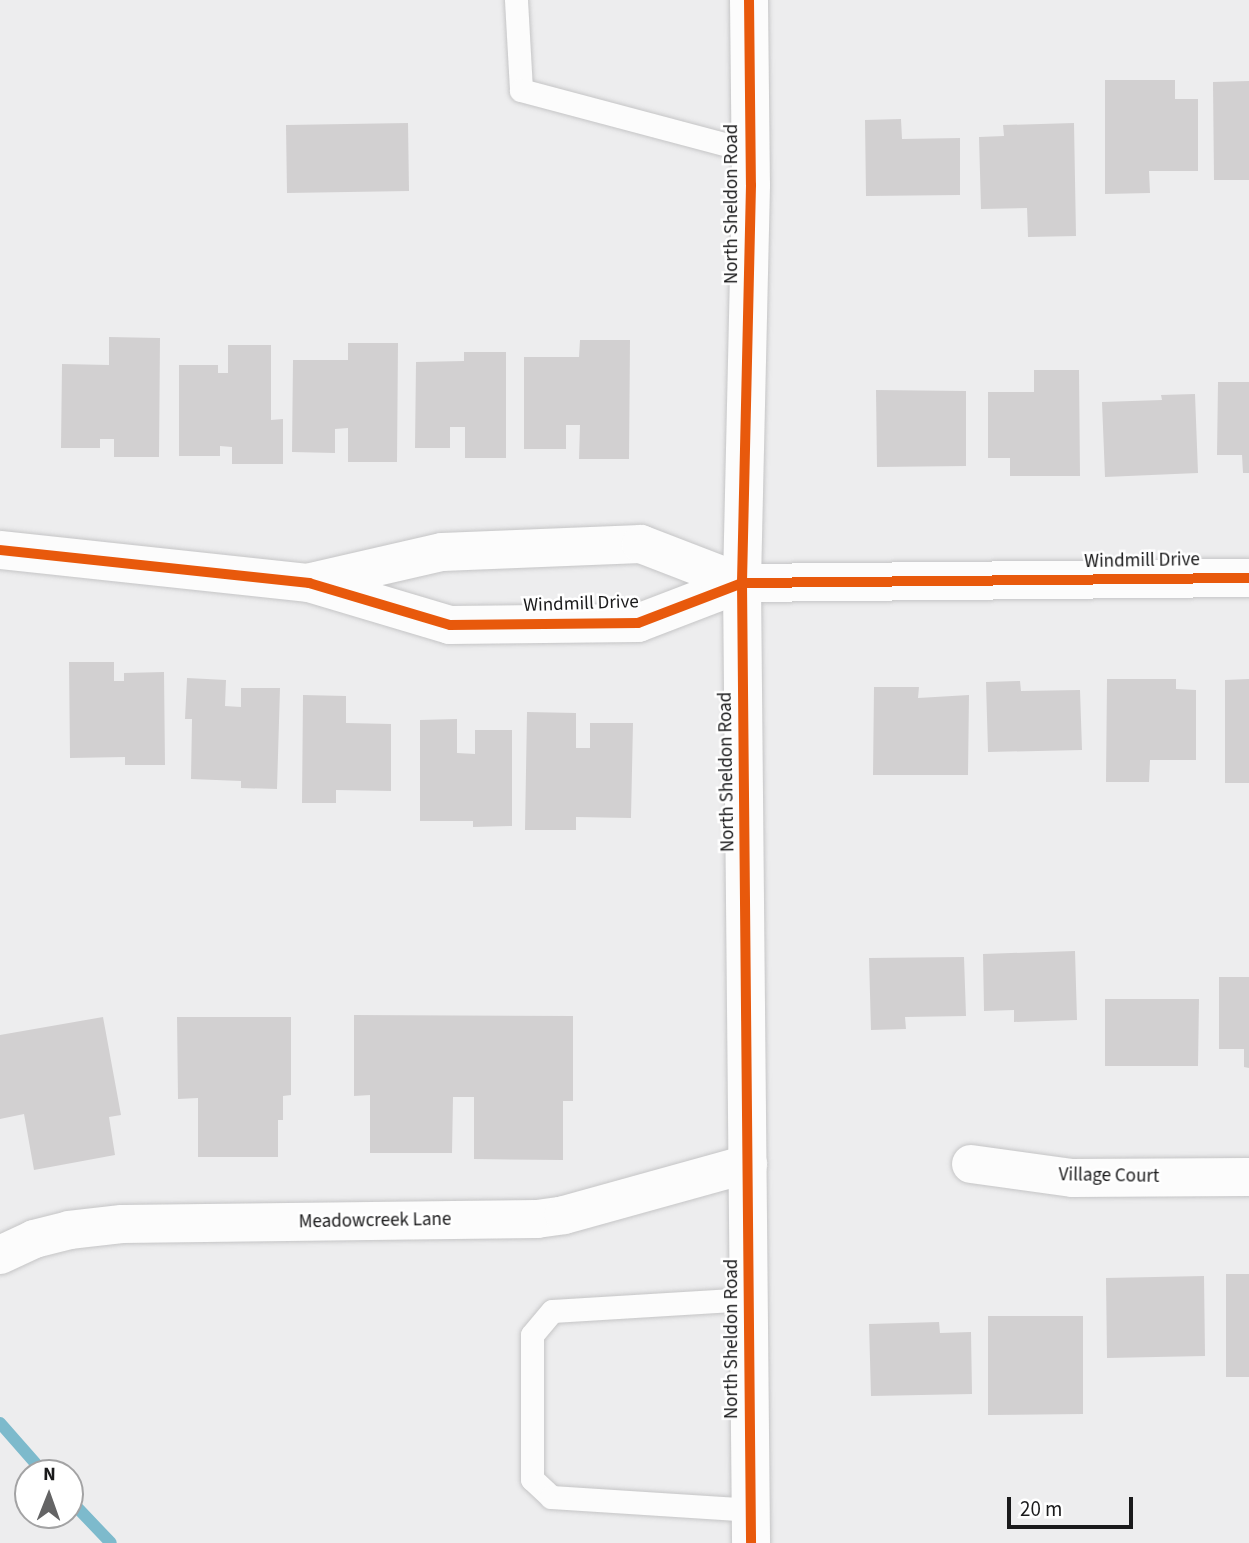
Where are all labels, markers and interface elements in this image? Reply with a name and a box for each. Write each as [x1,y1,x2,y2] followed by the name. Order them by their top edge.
[721,124,743,284] street label: North Sheldon Road
[1084,549,1200,573] street label: Windmill Drive
[523,591,639,617] street label: Windmill Drive
[714,692,740,852] street label: North Sheldon Road
[1058,1164,1160,1188] street label: Village Court
[298,1208,452,1234] street label: Meadowcreek Lane
[721,1259,743,1419] street label: North Sheldon Road
[14,1459,84,1529] north arrow
[43,1461,56,1488] text: N
[1011,1484,1137,1528] scale bar
[1020,1494,1062,1524] text: 20 m

